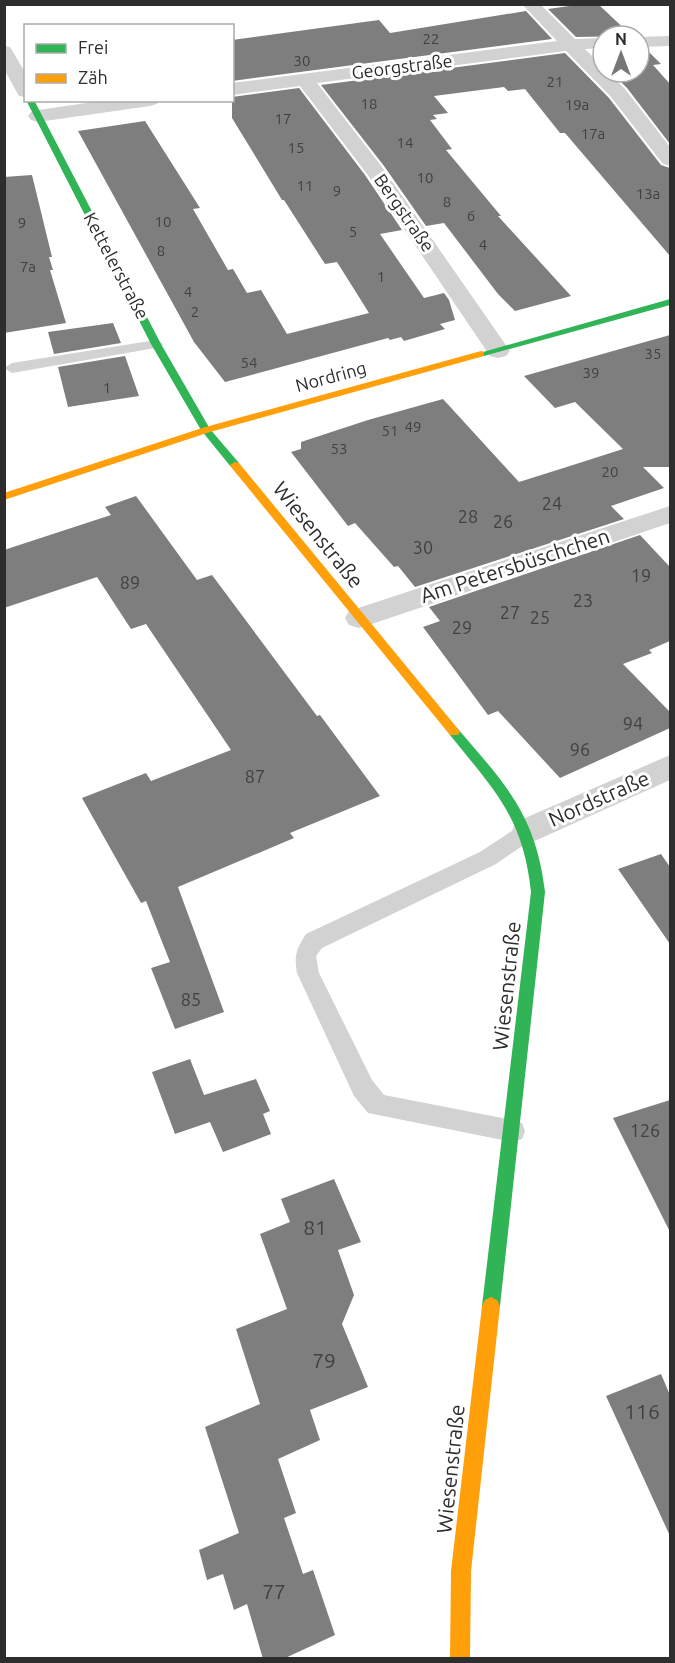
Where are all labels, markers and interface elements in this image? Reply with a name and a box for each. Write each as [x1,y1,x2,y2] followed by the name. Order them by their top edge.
[24,24,234,102] legend
[591,24,651,84] north arrow
[423,30,439,47] house number: 22
[615,30,627,48] text: N
[78,37,108,57] text: Frei
[350,50,453,82] street label: Georgstraße
[294,52,310,69] house number: 30
[78,67,108,87] text: Zäh
[547,73,563,90] house number: 21
[361,95,377,112] house number: 18
[565,96,589,113] house number: 19a
[275,110,291,127] house number: 17
[581,125,605,142] house number: 17a
[397,134,413,151] house number: 14
[288,139,304,156] house number: 15
[417,169,433,186] house number: 10
[371,170,439,255] street label: Bergstraße
[297,177,313,194] house number: 11
[333,182,341,199] house number: 9
[636,185,660,202] house number: 13a
[443,193,451,210] house number: 8
[467,207,475,224] house number: 6
[80,209,153,322] street label: Kettelerstraße
[155,213,171,230] house number: 10
[18,214,26,231] house number: 9
[349,223,357,240] house number: 5
[479,236,487,253] house number: 4
[157,242,165,259] house number: 8
[20,258,36,275] house number: 7a
[377,268,385,285] house number: 1
[184,283,192,300] house number: 4
[191,303,199,320] house number: 2
[645,345,661,362] house number: 35
[241,354,257,371] house number: 54
[293,357,368,395] street label: Nordring
[583,364,599,381] house number: 39
[103,379,111,396] house number: 1
[405,418,421,435] house number: 49
[382,422,398,439] house number: 51
[331,440,347,457] house number: 53
[602,463,618,480] house number: 20
[269,476,369,592] street label: Wiesenstraße
[542,493,562,513] house number: 24
[458,506,478,526] house number: 28
[493,511,513,531] house number: 26
[417,523,612,607] street label: Am Petersbüschchen
[413,537,433,557] house number: 30
[631,565,651,585] house number: 19
[120,572,140,592] house number: 89
[573,590,593,610] house number: 23
[500,602,520,622] house number: 27
[530,607,550,627] house number: 25
[452,617,472,637] house number: 29
[623,713,643,733] house number: 94
[570,739,590,759] house number: 96
[544,765,653,831] street label: Nordstraße
[245,766,265,786] house number: 87
[487,920,525,1052] street label: Wiesenstraße
[181,989,201,1009] house number: 85
[630,1120,660,1140] house number: 126
[303,1215,327,1239] house number: 81
[312,1348,336,1372] house number: 79
[624,1399,660,1423] house number: 116
[431,1403,469,1535] street label: Wiesenstraße
[262,1579,286,1603] house number: 77

